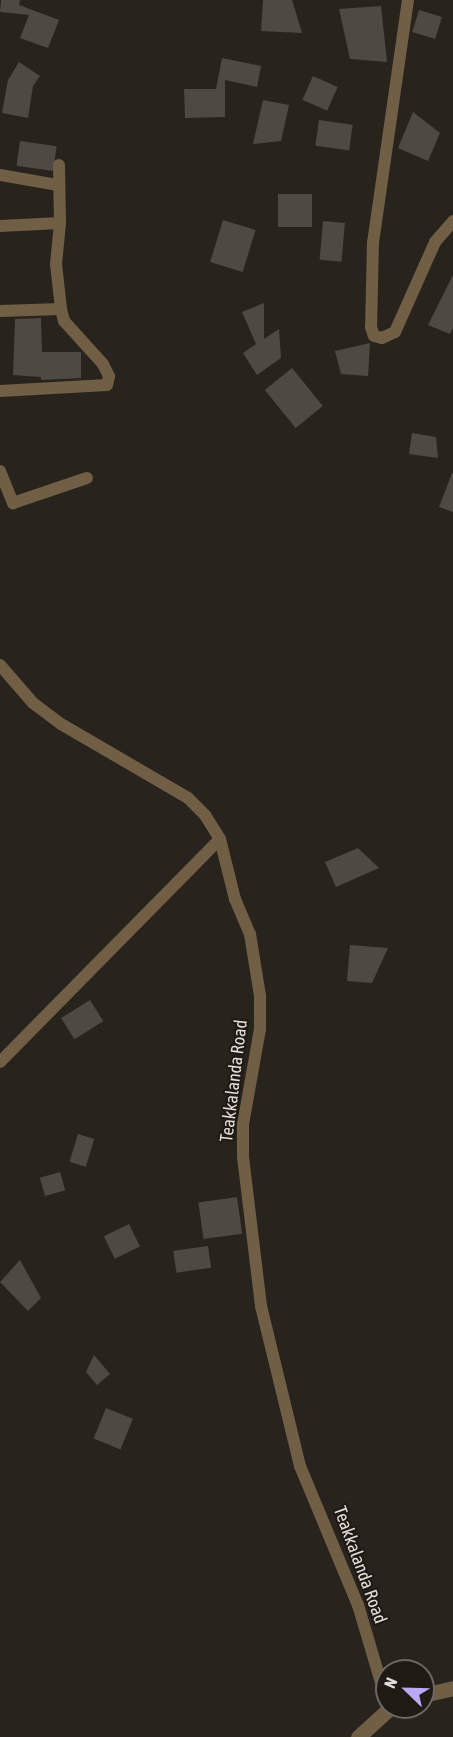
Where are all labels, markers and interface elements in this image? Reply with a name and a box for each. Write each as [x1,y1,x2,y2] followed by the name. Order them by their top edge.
[216,1019,252,1143] street label: Teakkalanda Road
[329,1503,391,1627] street label: Teakkalanda Road
[375,1659,435,1719] north arrow
[380,1675,400,1691] text: N

